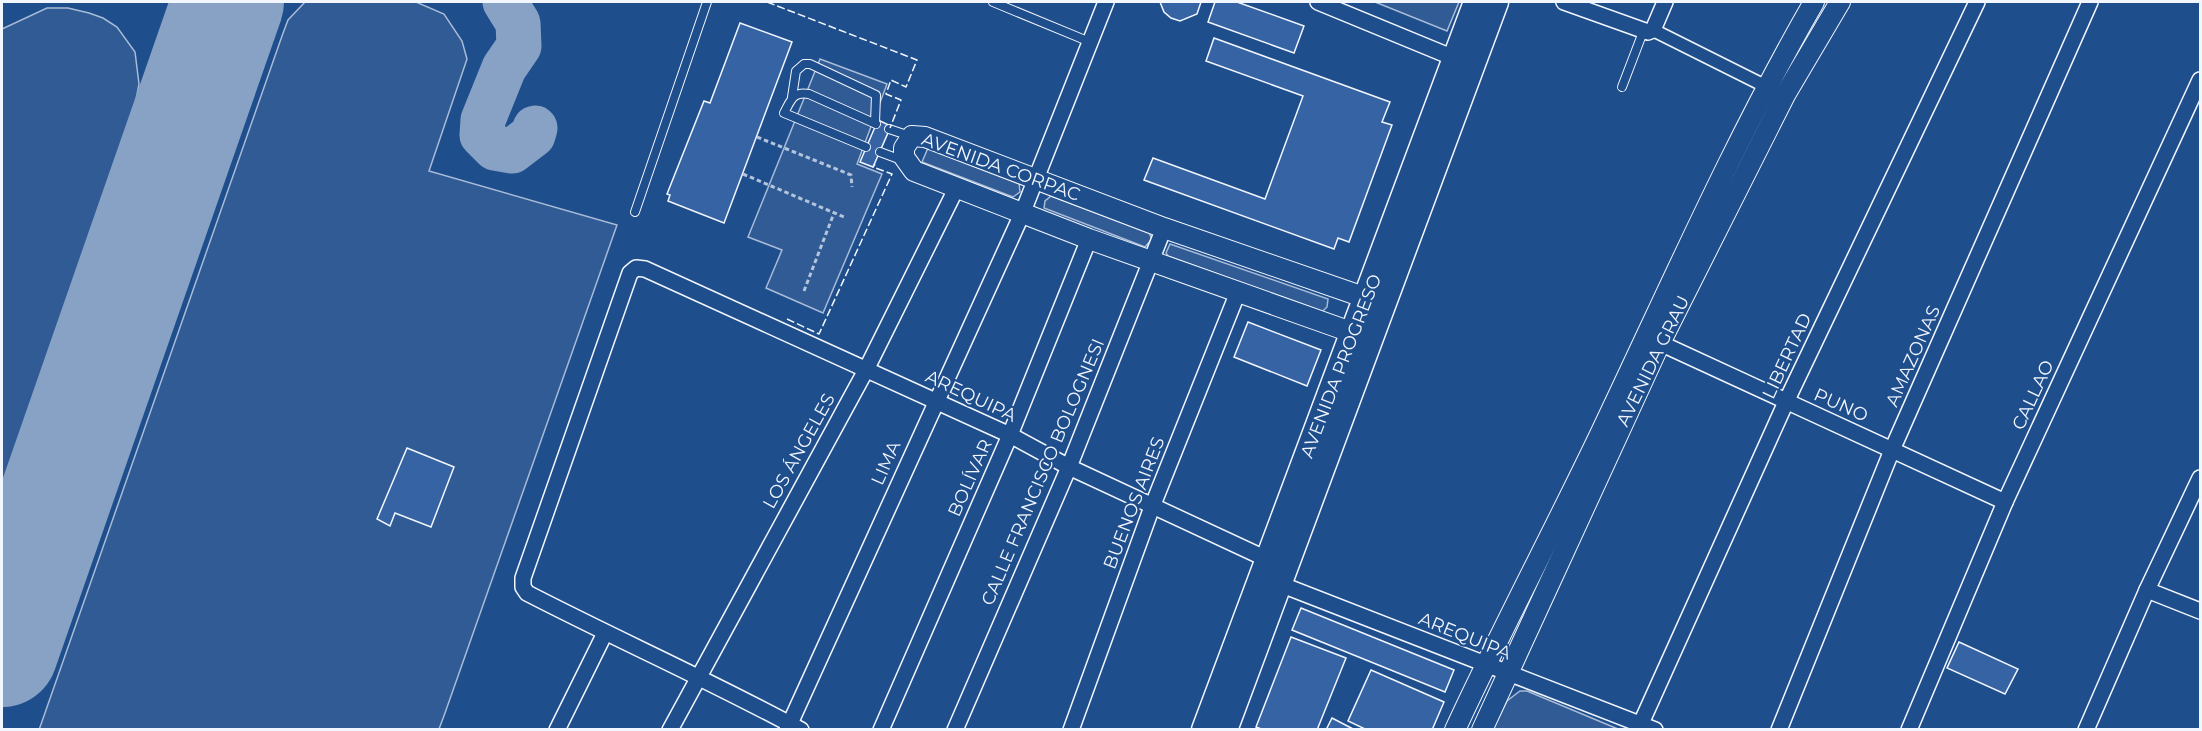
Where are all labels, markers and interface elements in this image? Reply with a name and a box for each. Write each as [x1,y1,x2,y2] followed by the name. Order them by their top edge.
[919,128,1083,206] street label: AVENIDA CORPAC
[1296,271,1386,461] street label: AVENIDA PROGRESO
[1612,292,1694,430] street label: AVENIDA GRAU
[1881,302,1945,410] street label: AMAZONAS
[1758,310,1816,402] street label: LIBERTAD
[977,335,1109,609] street label: CALLE FRANCISCO BOLOGNESI
[2007,357,2059,433] street label: CALLAO
[922,365,1020,427] street label: AREQUIPA
[1811,383,1871,427] street label: PUNO
[758,389,840,513] street label: LOS ÁNGELES
[1099,434,1169,572] street label: BUENOS AIRES
[943,436,997,520] street label: BOLÍVAR
[867,437,905,489] street label: LIMA
[1416,607,1515,665] street label: AREQUIPA

